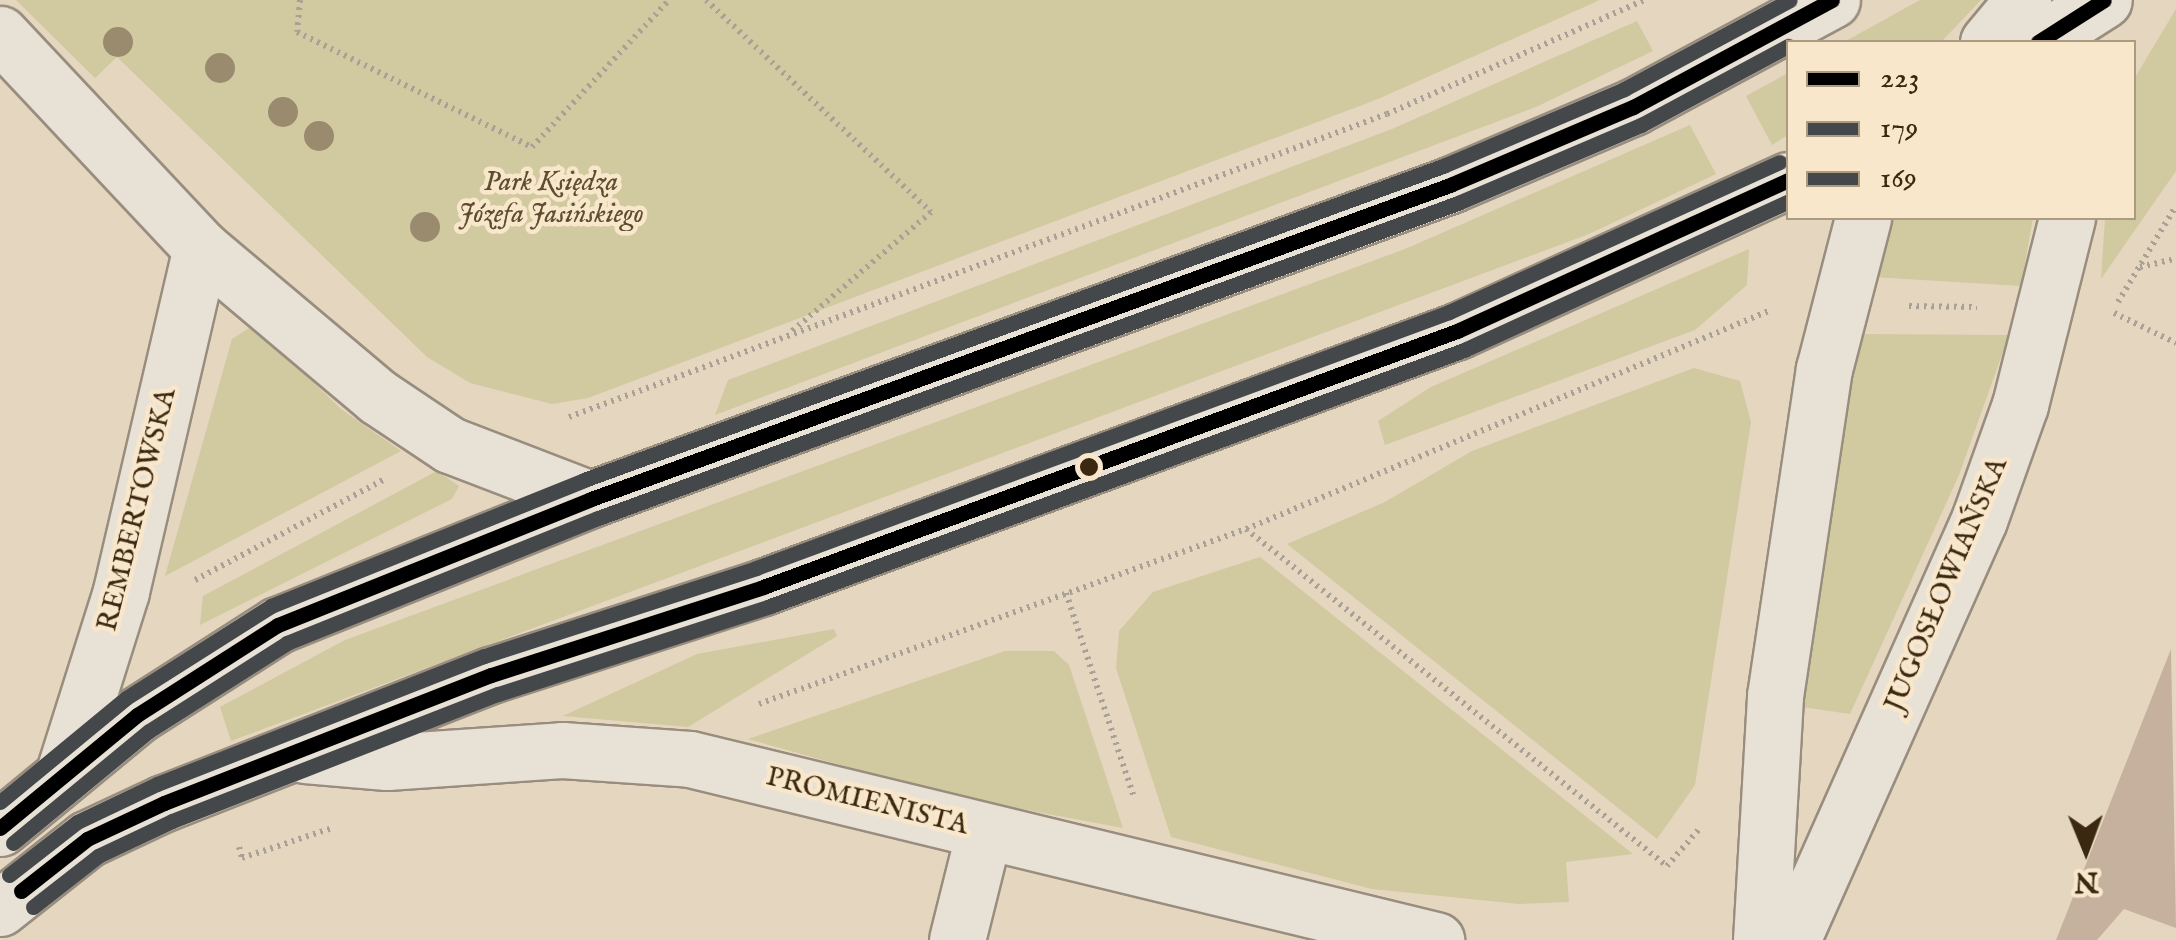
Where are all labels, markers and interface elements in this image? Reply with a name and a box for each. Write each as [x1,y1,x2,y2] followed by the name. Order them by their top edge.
[1786,40,2136,220] legend
[1880,60,1919,98] text: 223
[1880,110,1918,148] text: 179
[1880,160,1917,198] text: 169
[458,166,644,232] park label: Park Księdza Józefa Jasińskiego
[92,385,184,635] street label: REMBERTOWSKA
[1878,453,2016,717] street label: JUGOSŁOWIAŃSKA
[1079,457,1099,477] unlabelled marker
[763,761,971,843] street label: PROMIENISTA
[2036,800,2136,900] north arrow
[2074,863,2099,898] text: N

